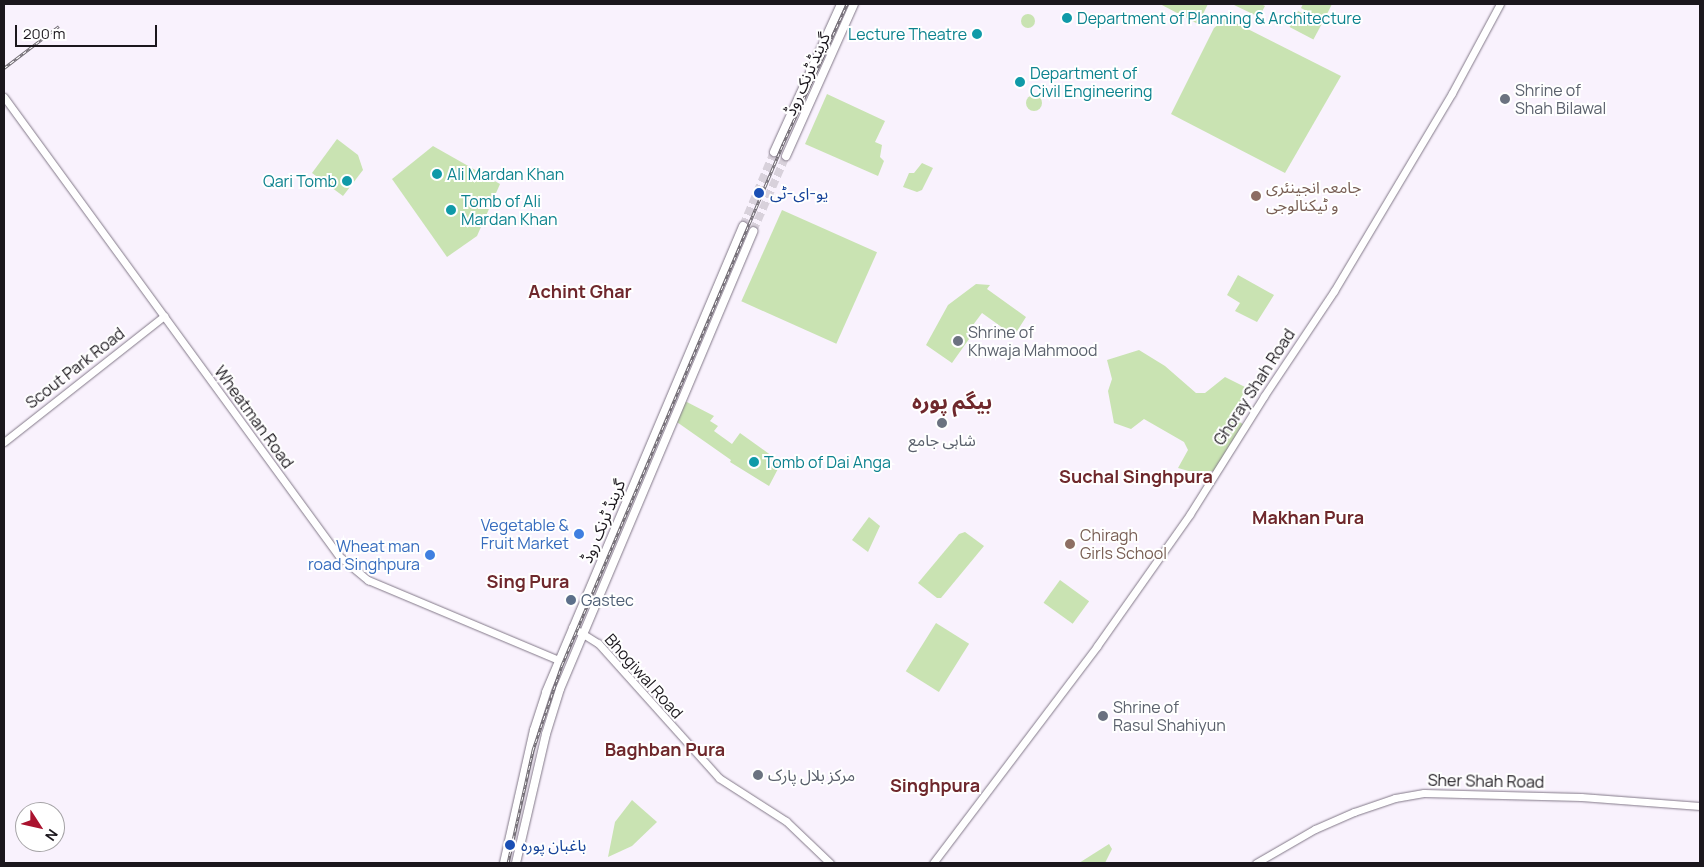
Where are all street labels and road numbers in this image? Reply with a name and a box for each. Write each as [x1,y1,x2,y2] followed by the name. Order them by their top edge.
[780,30,834,118] street label: گرینڈ ٹرنک روڈ
[22,323,128,413] street label: Scout Park Road
[1209,325,1299,449] street label: Ghoray Shah Road
[210,362,298,472] street label: Wheatman Road
[577,476,629,566] street label: گرینڈ ٹرنک روڈ
[601,630,687,722] street label: Bhogiwal Road
[1428,770,1544,792] street label: Sher Shah Road

